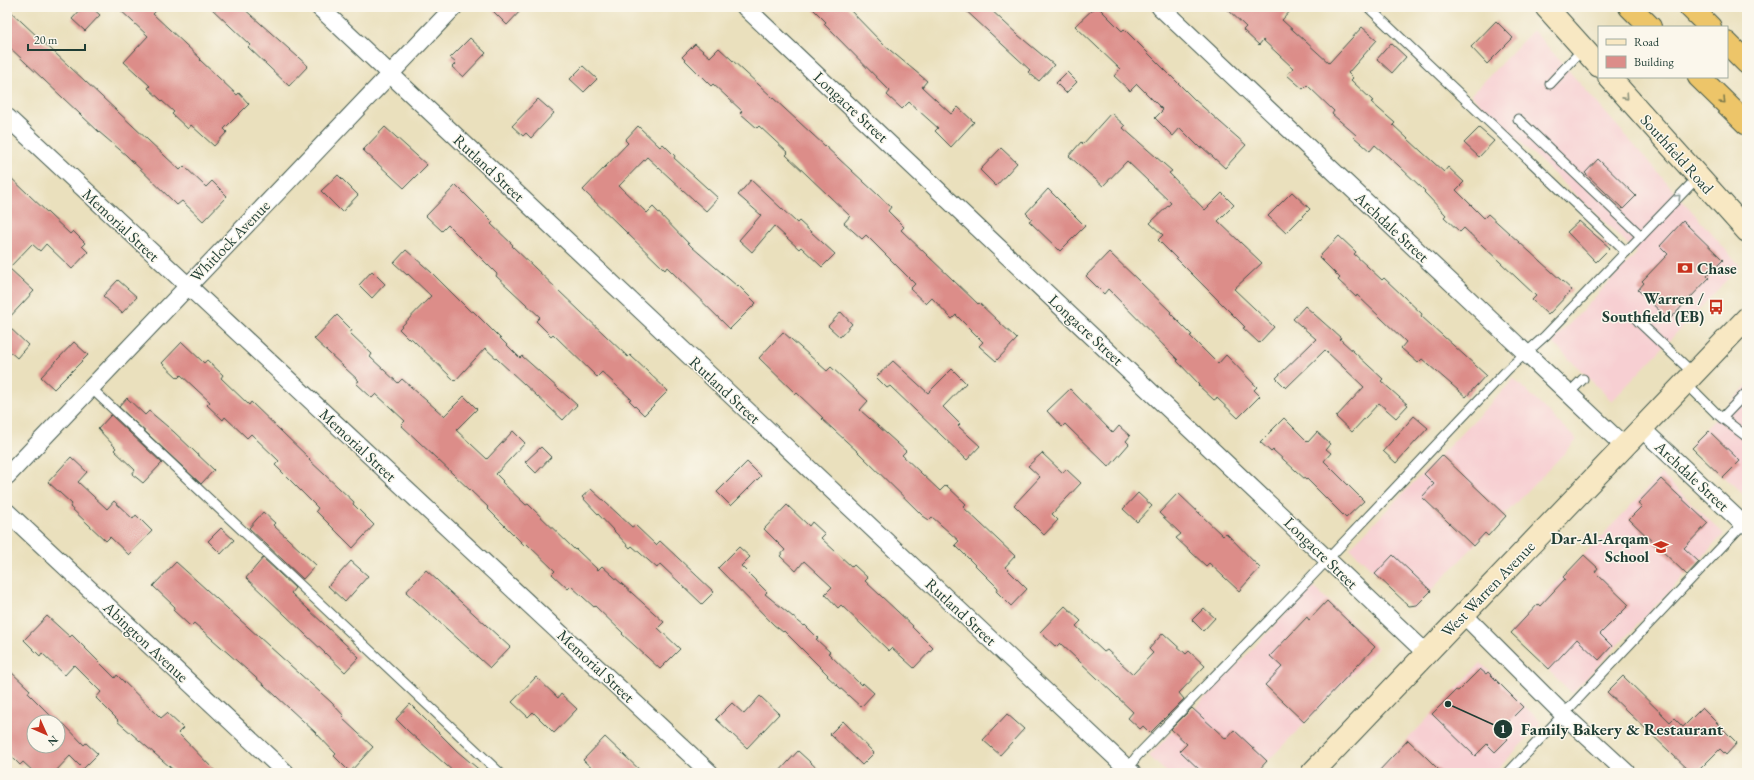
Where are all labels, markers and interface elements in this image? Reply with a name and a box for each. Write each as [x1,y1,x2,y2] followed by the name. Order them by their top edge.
[28,26,85,52] scale bar
[1598,26,1728,78] legend
[34,32,58,48] text: 20 m
[1634,34,1660,50] text: Road
[1634,54,1675,70] text: Building
[809,67,893,147] street label: Longacre Street
[1622,92,1629,100] one-way arrow
[1718,96,1726,104] one-way arrow
[1636,110,1719,199] street label: Southfield Road
[449,130,529,206] street label: Rutland Street
[78,184,164,266] street label: Memorial Street
[1350,187,1434,267] street label: Archdale Street
[1673,194,1680,202] one-way arrow
[185,195,275,287] street label: Whitlock Avenue
[1697,258,1737,279] place label: Chase
[1676,259,1694,277] bank icon: Chase
[1602,288,1704,327] place label: Warren / Southfield (EB)
[1044,290,1128,370] street label: Longacre Street
[1707,298,1725,316] bus stop icon: Warren / Southfield (EB)
[685,352,765,428] street label: Rutland Street
[315,404,401,486] street label: Memorial Street
[1650,436,1734,516] street label: Archdale Street
[1279,512,1363,594] street label: Longacre Street
[1551,528,1649,567] place label: Dar-Al-Arqam School
[1436,536,1540,642] street label: West Warren Avenue
[1652,538,1670,556] school or university icon: Dar-Al-Arqam School
[921,574,1001,650] street label: Rutland Street
[98,596,193,687] street label: Abington Avenue
[553,625,639,707] street label: Memorial Street
[26,714,66,754] north arrow
[1493,714,1732,743] callout: Family Bakery & Restaurant
[1521,718,1724,740] text: Family Bakery & Restaurant
[1500,721,1506,737] text: 1
[45,733,61,749] text: N

